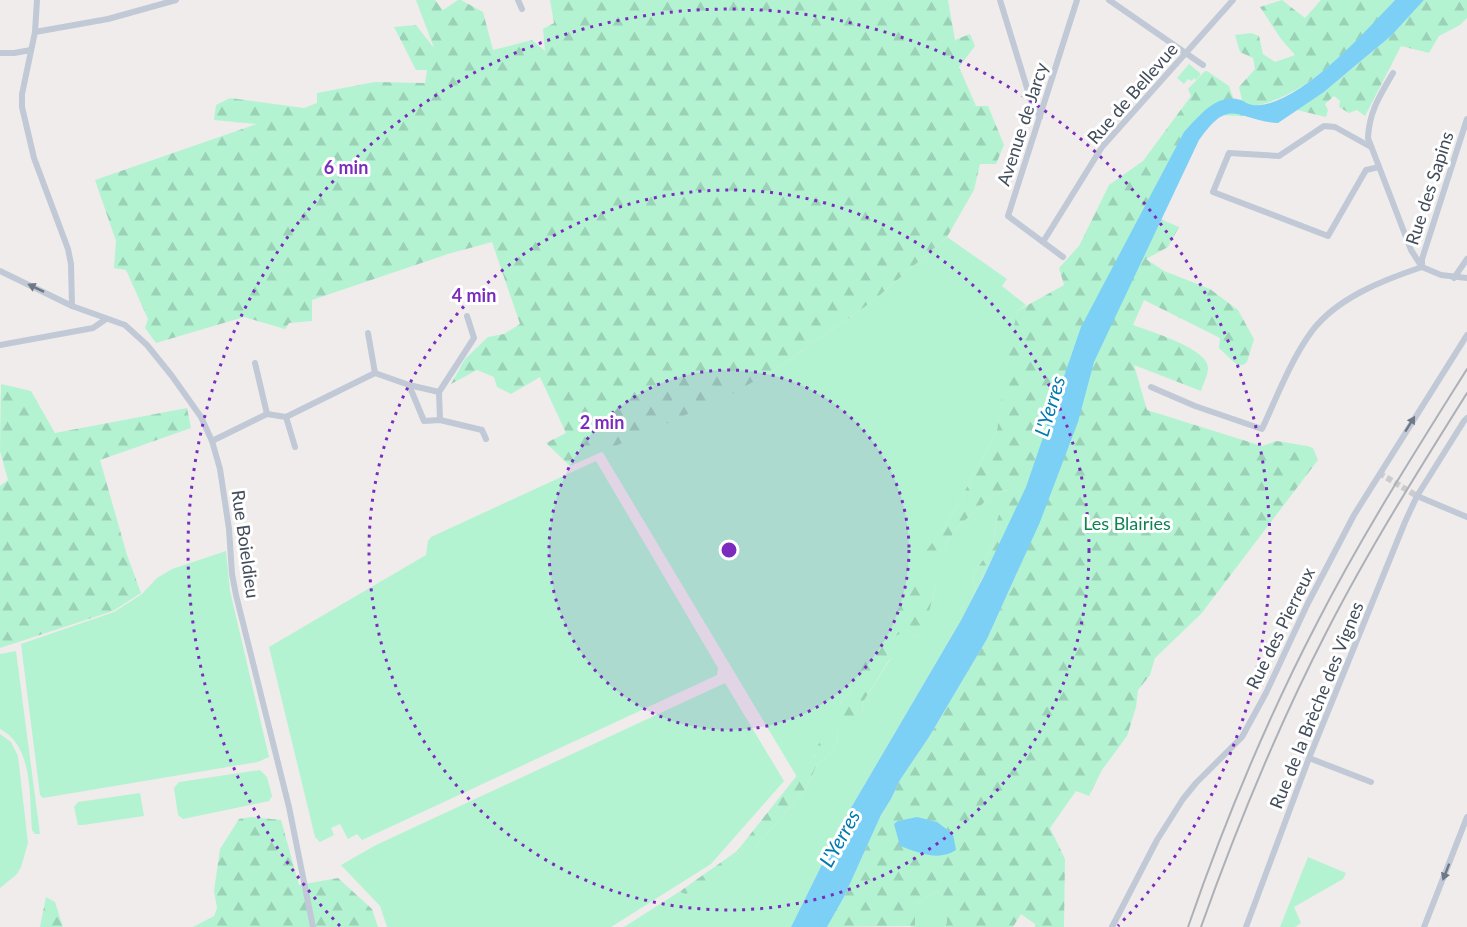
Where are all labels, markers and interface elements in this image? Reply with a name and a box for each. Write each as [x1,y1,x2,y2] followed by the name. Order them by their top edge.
[1082,38,1182,148] street label: Rue de Bellevue
[992,59,1052,188] street label: Avenue de Jarcy
[1400,128,1458,247] street label: Rue des Sapins
[324,156,368,178] text: 6 min
[28,284,45,293] one-way arrow
[452,284,496,306] text: 4 min
[1029,373,1069,439] water label: L'Yerres
[580,411,624,433] text: 2 min
[1405,416,1416,432] one-way arrow
[228,489,264,599] street label: Rue Boieldieu
[1083,512,1171,534] park label: Les Blairies
[719,540,739,560] centre of rings
[1241,563,1319,693] street label: Rue des Pierreux
[1264,598,1368,812] street label: Rue de la Brèche des Vignes
[814,805,864,871] water label: L'Yerres
[1440,863,1450,881] one-way arrow

